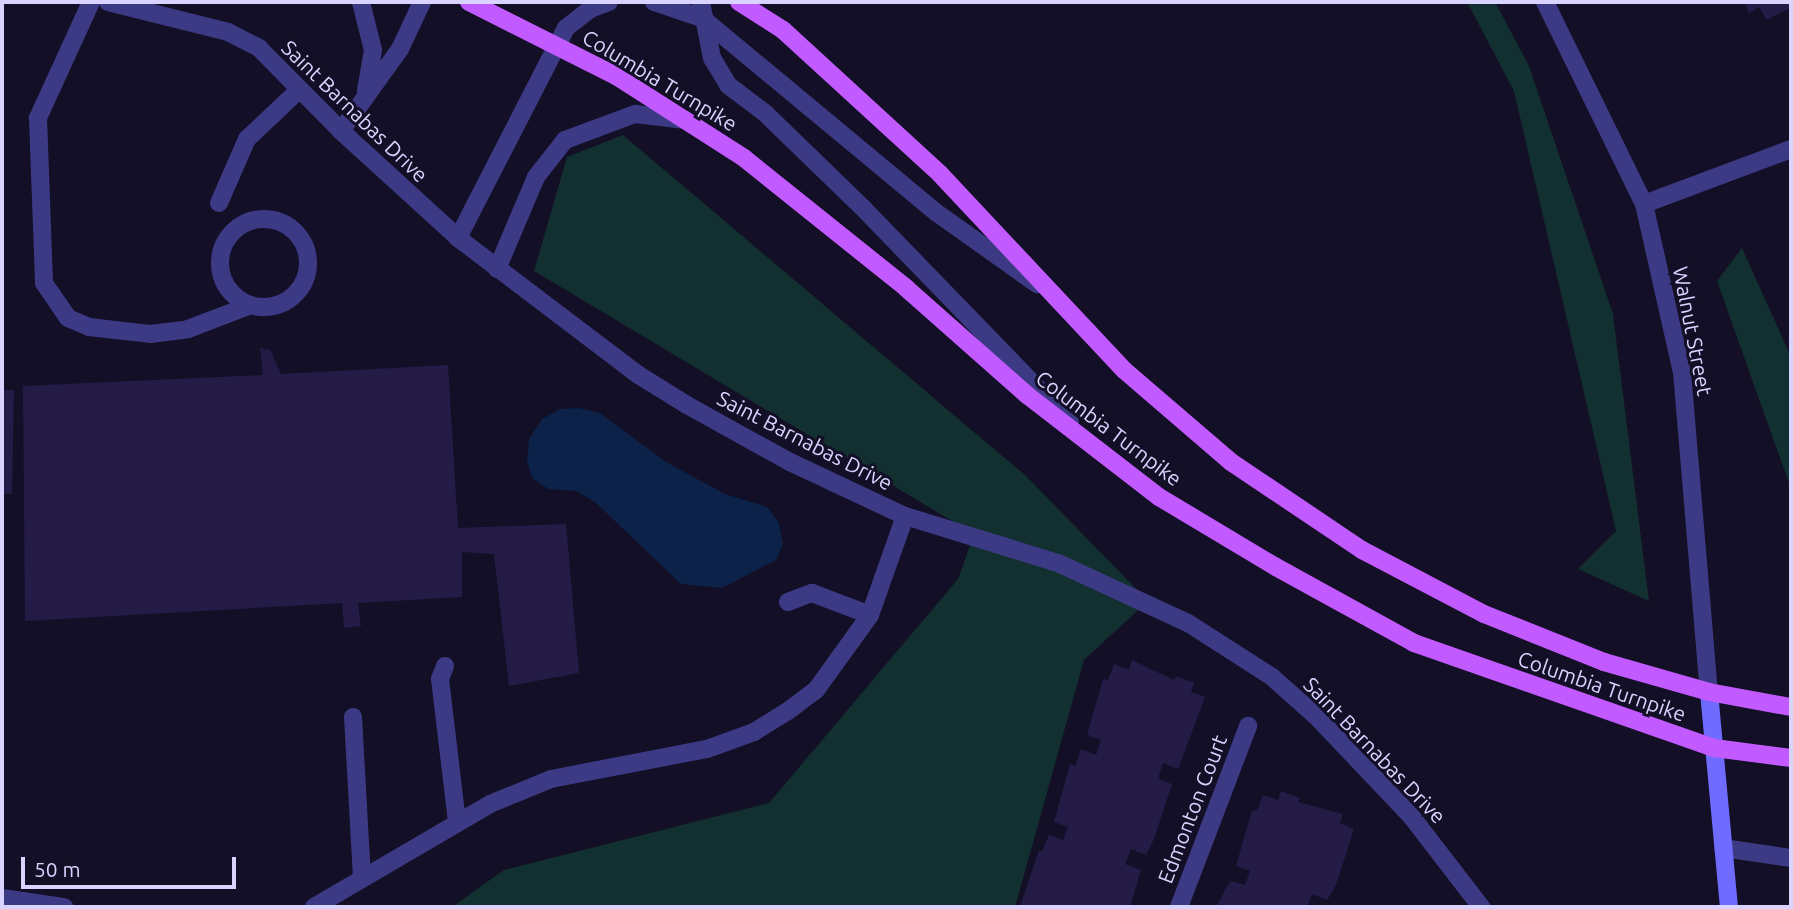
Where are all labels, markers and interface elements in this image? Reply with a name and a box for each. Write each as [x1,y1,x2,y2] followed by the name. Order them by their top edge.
[578,24,742,136] street label: Columbia Turnpike
[277,35,433,187] street label: Saint Barnabas Drive
[1668,264,1718,398] street label: Walnut Street
[1031,365,1187,491] street label: Columbia Turnpike
[713,385,897,495] street label: Saint Barnabas Drive
[1515,645,1689,727] street label: Columbia Turnpike
[1299,672,1451,828] street label: Saint Barnabas Drive
[1152,731,1232,887] street label: Edmonton Court
[24,842,240,886] scale bar
[34,857,81,881] text: 50 m

